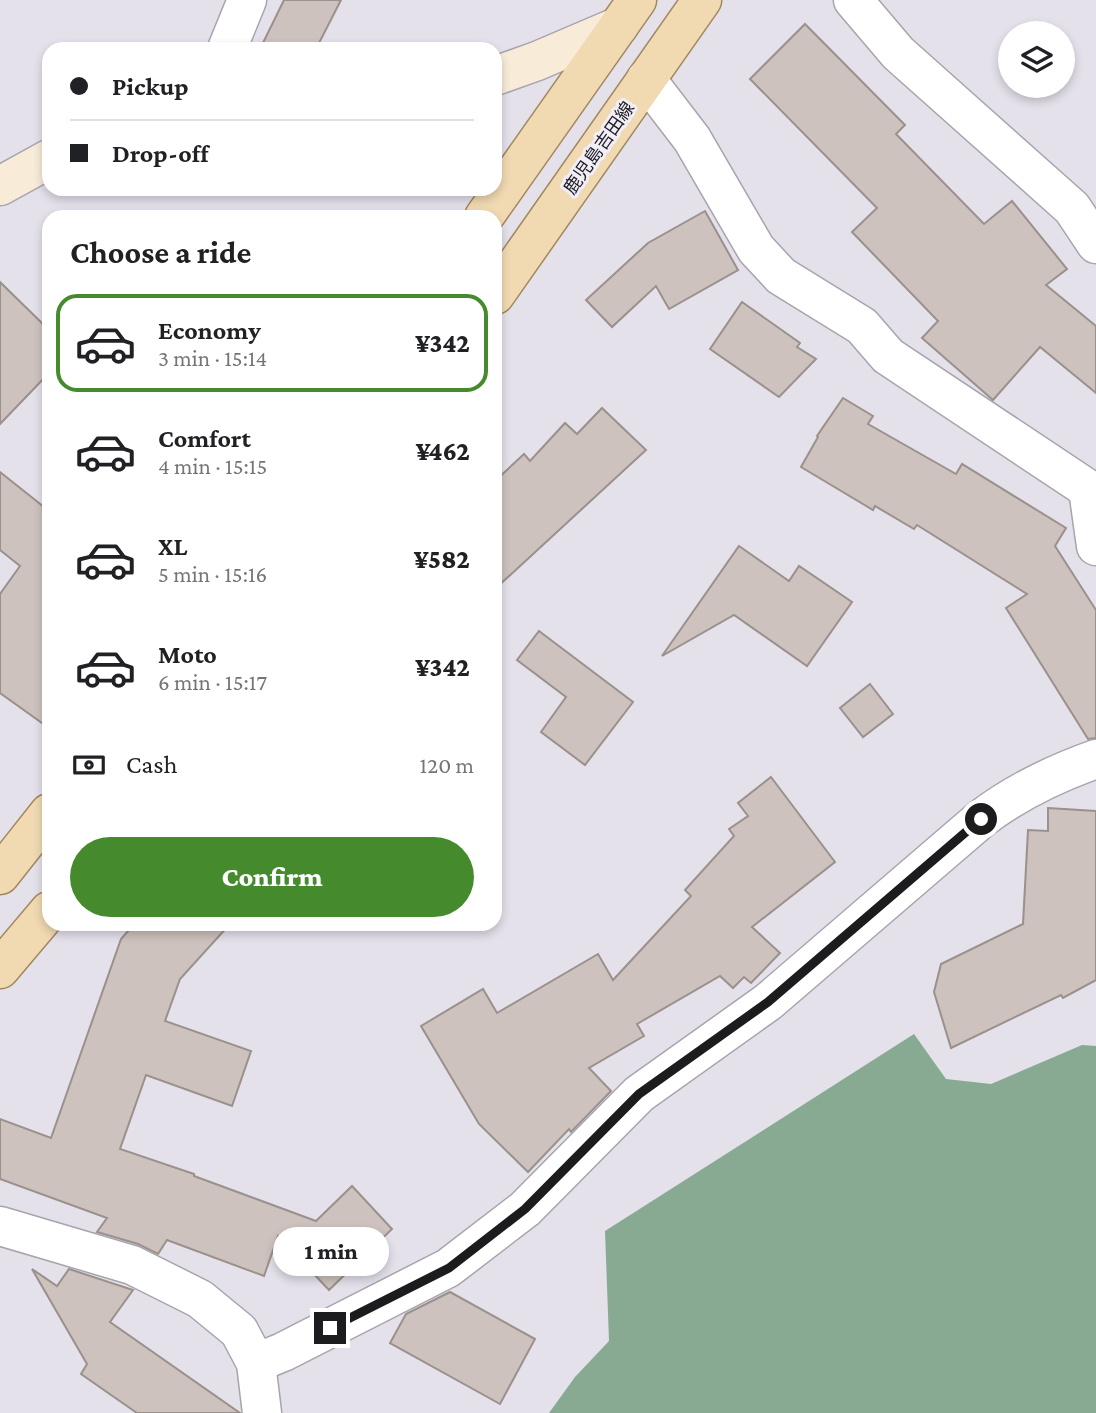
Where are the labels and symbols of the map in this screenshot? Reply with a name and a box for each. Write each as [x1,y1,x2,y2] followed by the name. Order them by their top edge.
[560,98,638,198] street label: 鹿児島吉田線
[965,803,997,835] route start
[272,1226,388,1276] callout: 1 min
[314,1312,346,1344] route end

